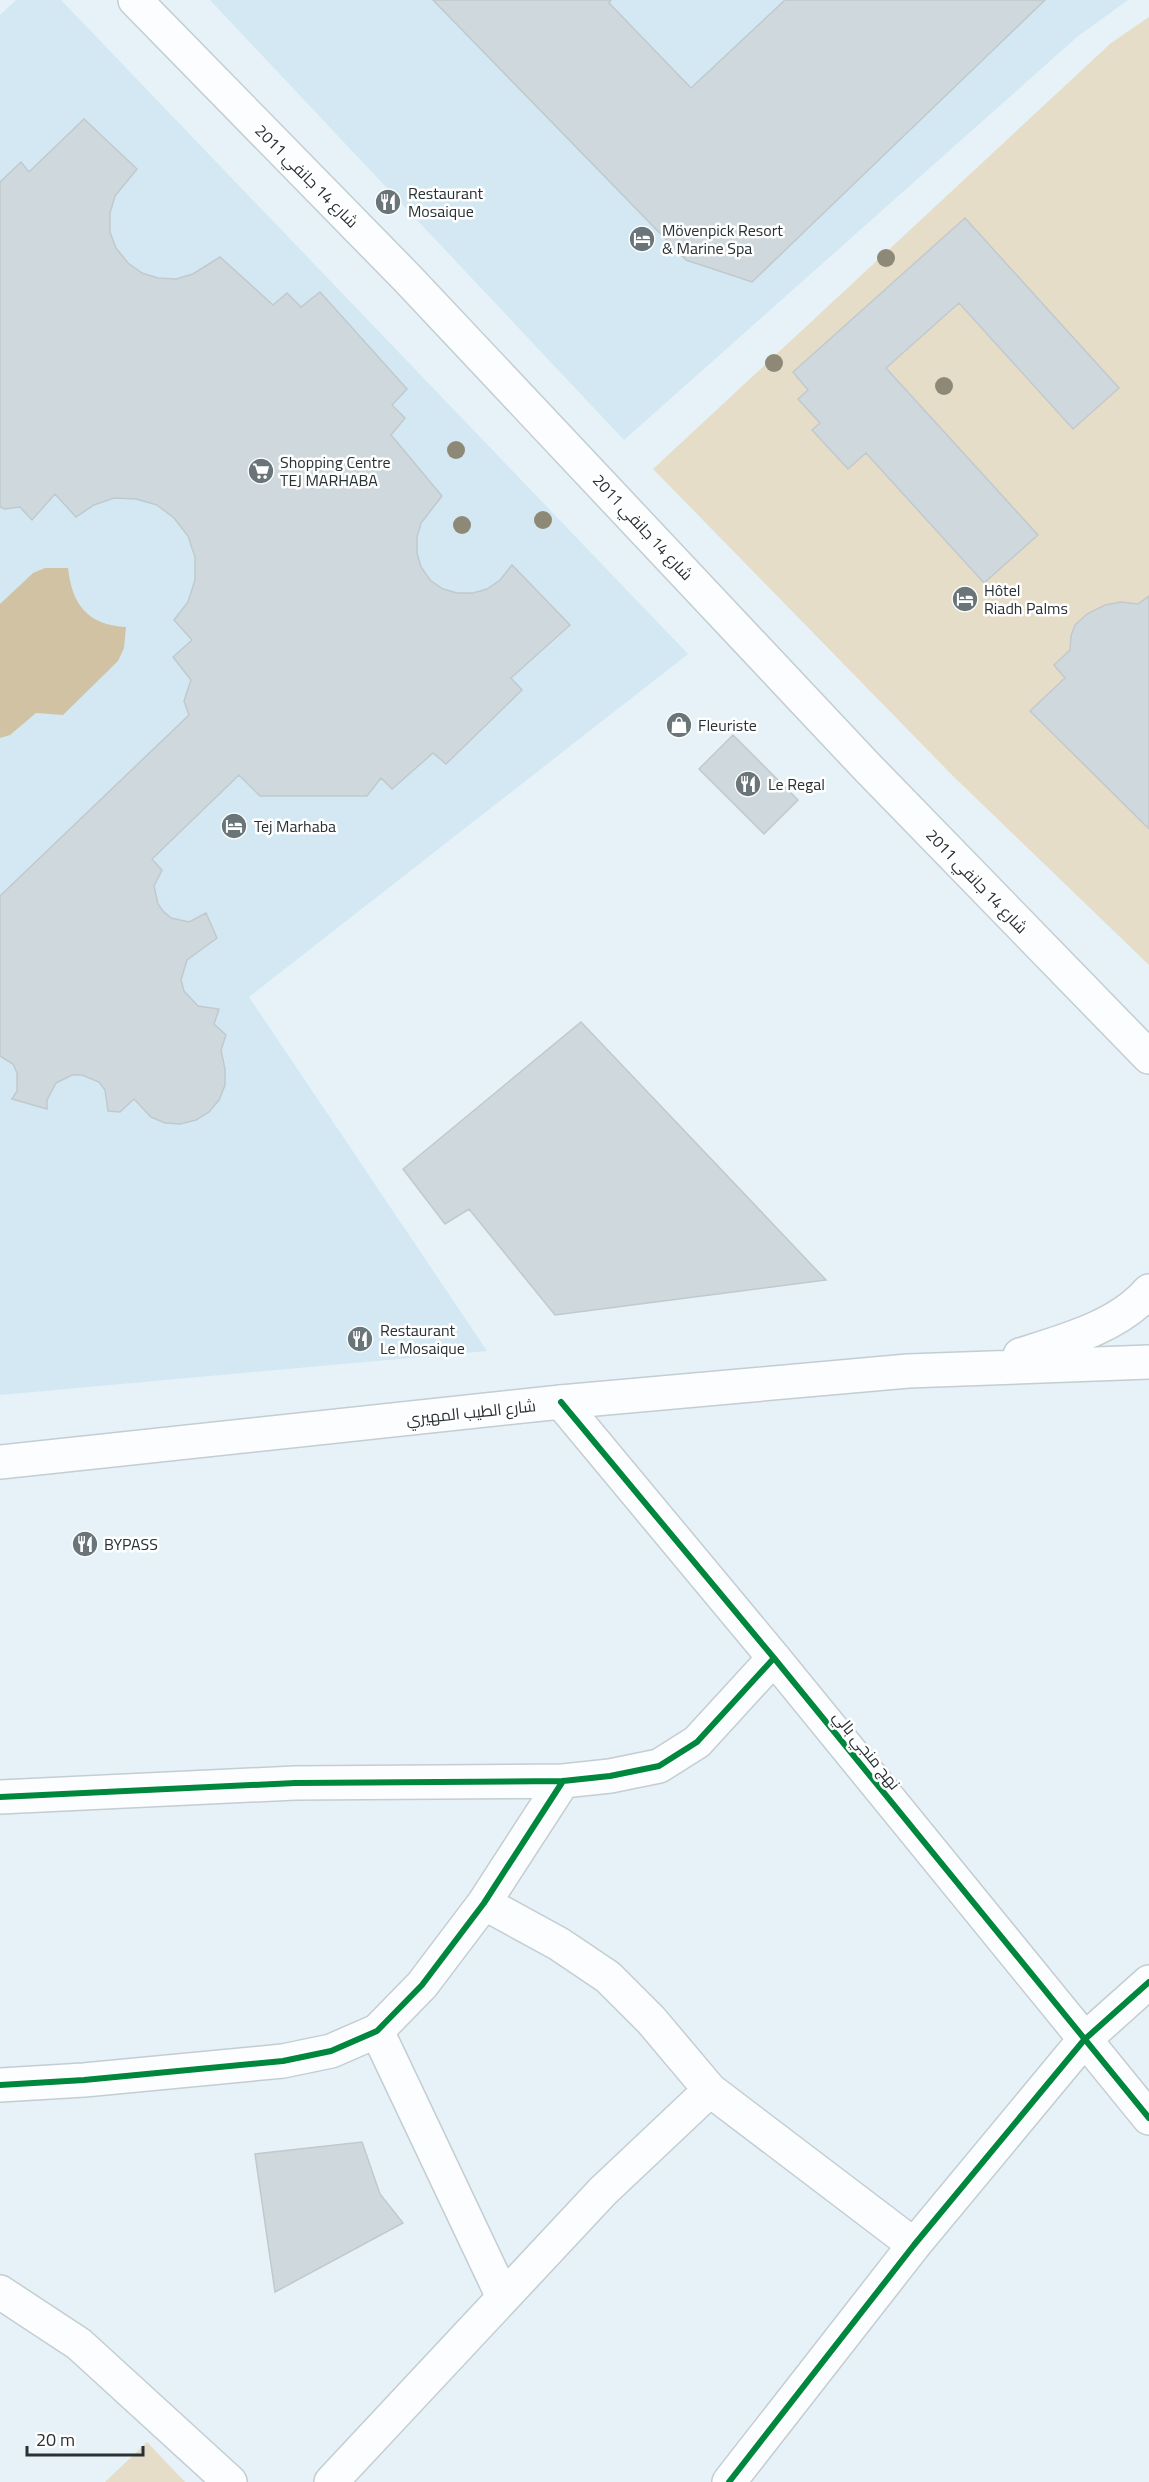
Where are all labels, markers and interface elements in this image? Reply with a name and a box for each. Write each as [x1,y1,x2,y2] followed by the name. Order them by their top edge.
[248,119,364,235] street label: شارع 14 جانفي 2011
[408,181,483,223] place label: Restaurant Mosaique
[373,187,403,217] restaurant icon: Restaurant Mosaique
[662,218,783,260] place label: Mövenpick Resort & Marine Spa
[627,224,657,254] hotel icon: Mövenpick Resort & Marine Spa
[280,450,391,492] place label: Shopping Centre TEJ MARHABA
[246,456,276,486] supermarket icon: Shopping Centre TEJ MARHABA
[586,469,699,587] street label: شارع 14 جانفي 2011
[984,578,1068,620] place label: Hôtel Riadh Palms
[950,584,980,614] hotel icon: Hôtel Riadh Palms
[664,710,694,740] shop icon: Fleuriste
[698,713,757,737] place label: Fleuriste
[733,769,763,799] restaurant icon: Le Regal
[768,772,825,796] place label: Le Regal
[219,811,249,841] hotel icon: Tej Marhaba
[254,814,336,838] place label: Tej Marhaba
[919,823,1033,940] street label: شارع 14 جانفي 2011
[380,1318,465,1360] place label: Restaurant Le Mosaique
[345,1324,375,1354] restaurant icon: Restaurant Le Mosaique
[405,1393,537,1433] street label: شارع الطيب المهيري
[70,1529,100,1559] restaurant icon: BYPASS
[104,1532,158,1556] place label: BYPASS
[826,1705,907,1796] street label: نهج منجي بالي
[27,2419,142,2457] scale bar
[36,2426,75,2453] text: 20 m

